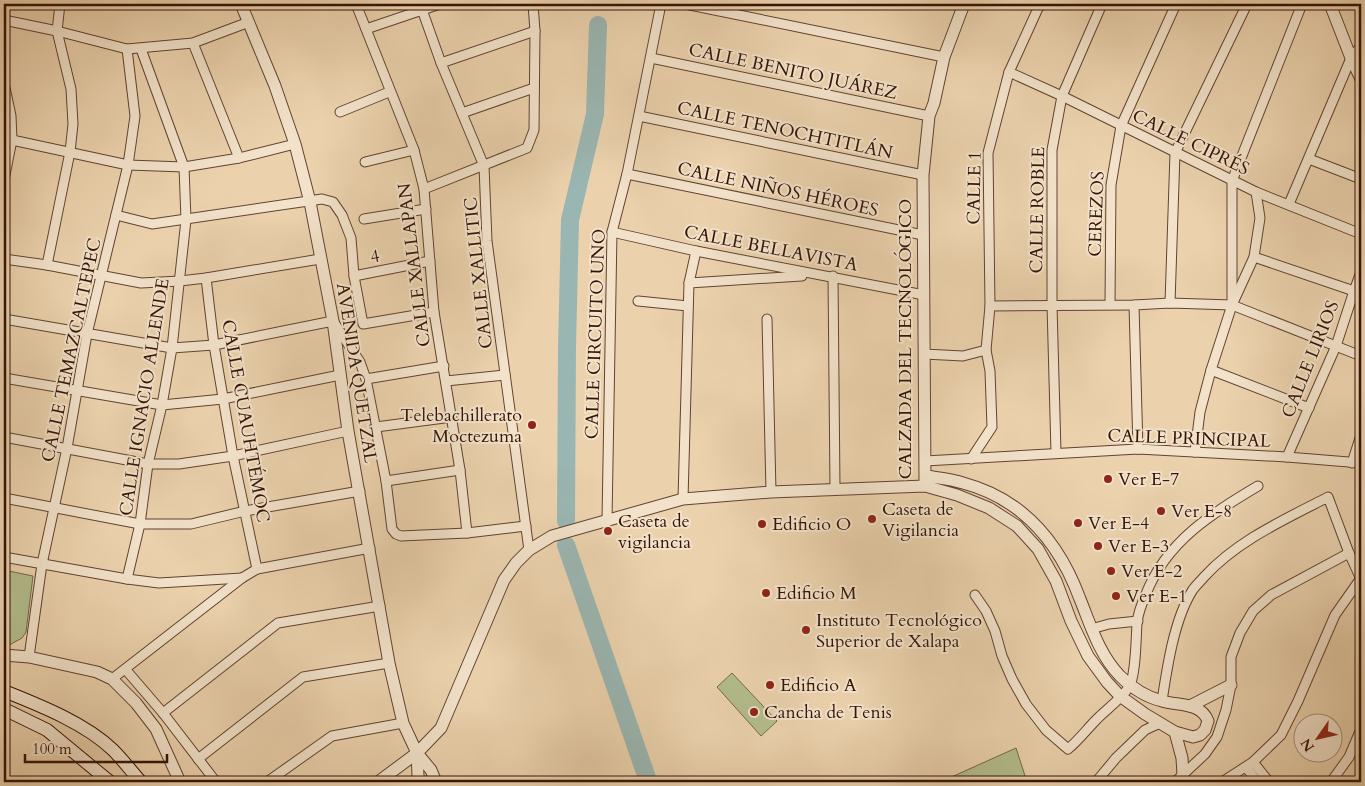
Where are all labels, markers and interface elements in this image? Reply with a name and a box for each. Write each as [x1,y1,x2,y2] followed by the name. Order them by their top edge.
[686,37,900,106] street label: CALLE BENITO JUÁREZ
[675,95,896,166] street label: CALLE TENOCHTITLÁN
[1128,103,1254,182] street label: CALLE CIPRÉS
[1024,147,1051,273] street label: CALLE ROBLE
[961,151,988,225] street label: CALLE 1
[675,156,881,223] street label: CALLE NIÑOS HÉROES
[1083,171,1110,257] street label: CEREZOS
[392,181,437,348] street label: CALLE XALLAPAN
[458,196,499,350] street label: CALLE XALLITIC
[893,199,918,479] street label: CALZADA DEL TECNOLÓGICO
[682,219,860,278] street label: CALLE BELLAVISTA
[579,228,612,440] street label: CALLE CIRCUITO UNO
[36,236,108,464] street label: CALLE TEMAZCALTEPEC
[368,243,382,270] street label: 4
[113,277,176,518] street label: CALLE IGNACIO ALLENDE
[330,281,383,465] street label: AVENIDA QUETZAL
[1276,297,1345,422] street label: CALLE LIRIOS
[215,318,276,525] street label: CALLE CUAUHTÉMOC
[400,403,522,449] place label: Telebachillerato Moctezuma
[526,419,538,431] marker: Telebachillerato Moctezuma
[1107,423,1271,454] street label: CALLE PRINCIPAL
[1118,467,1179,492] place label: Ver E-7
[1102,473,1114,485] marker: Ver E-7
[882,497,959,543] place label: Caseta de Vigilancia
[1171,499,1232,524] place label: Ver E-8
[1155,505,1167,517] marker: Ver E-8
[618,509,691,555] place label: Caseta de vigilancia
[1088,511,1149,536] place label: Ver E-4
[772,512,851,537] place label: Edificio O
[866,513,878,525] marker: Caseta de Vigilancia
[1072,517,1084,529] marker: Ver E-4
[756,518,768,530] marker: Edificio O
[602,525,614,537] marker: Caseta de vigilancia
[1108,534,1169,559] place label: Ver E-3
[1092,540,1104,552] marker: Ver E-3
[1121,559,1182,584] place label: Ver E-2
[1105,565,1117,577] marker: Ver E-2
[776,581,857,606] place label: Edificio M
[1126,584,1187,609] place label: Ver E-1
[760,587,772,599] marker: Edificio M
[1110,590,1122,602] marker: Ver E-1
[816,608,982,654] place label: Instituto Tecnológico Superior de Xalapa
[800,624,812,636] marker: Instituto Tecnológico Superior de Xalapa
[780,673,857,698] place label: Edificio A
[764,679,776,691] marker: Edificio A
[764,700,892,725] place label: Cancha de Tenis
[748,706,760,718] marker: Cancha de Tenis
[1292,714,1342,764] north arrow
[25,731,168,763] scale bar
[1296,735,1319,755] text: N
[32,739,72,759] text: 100 m

